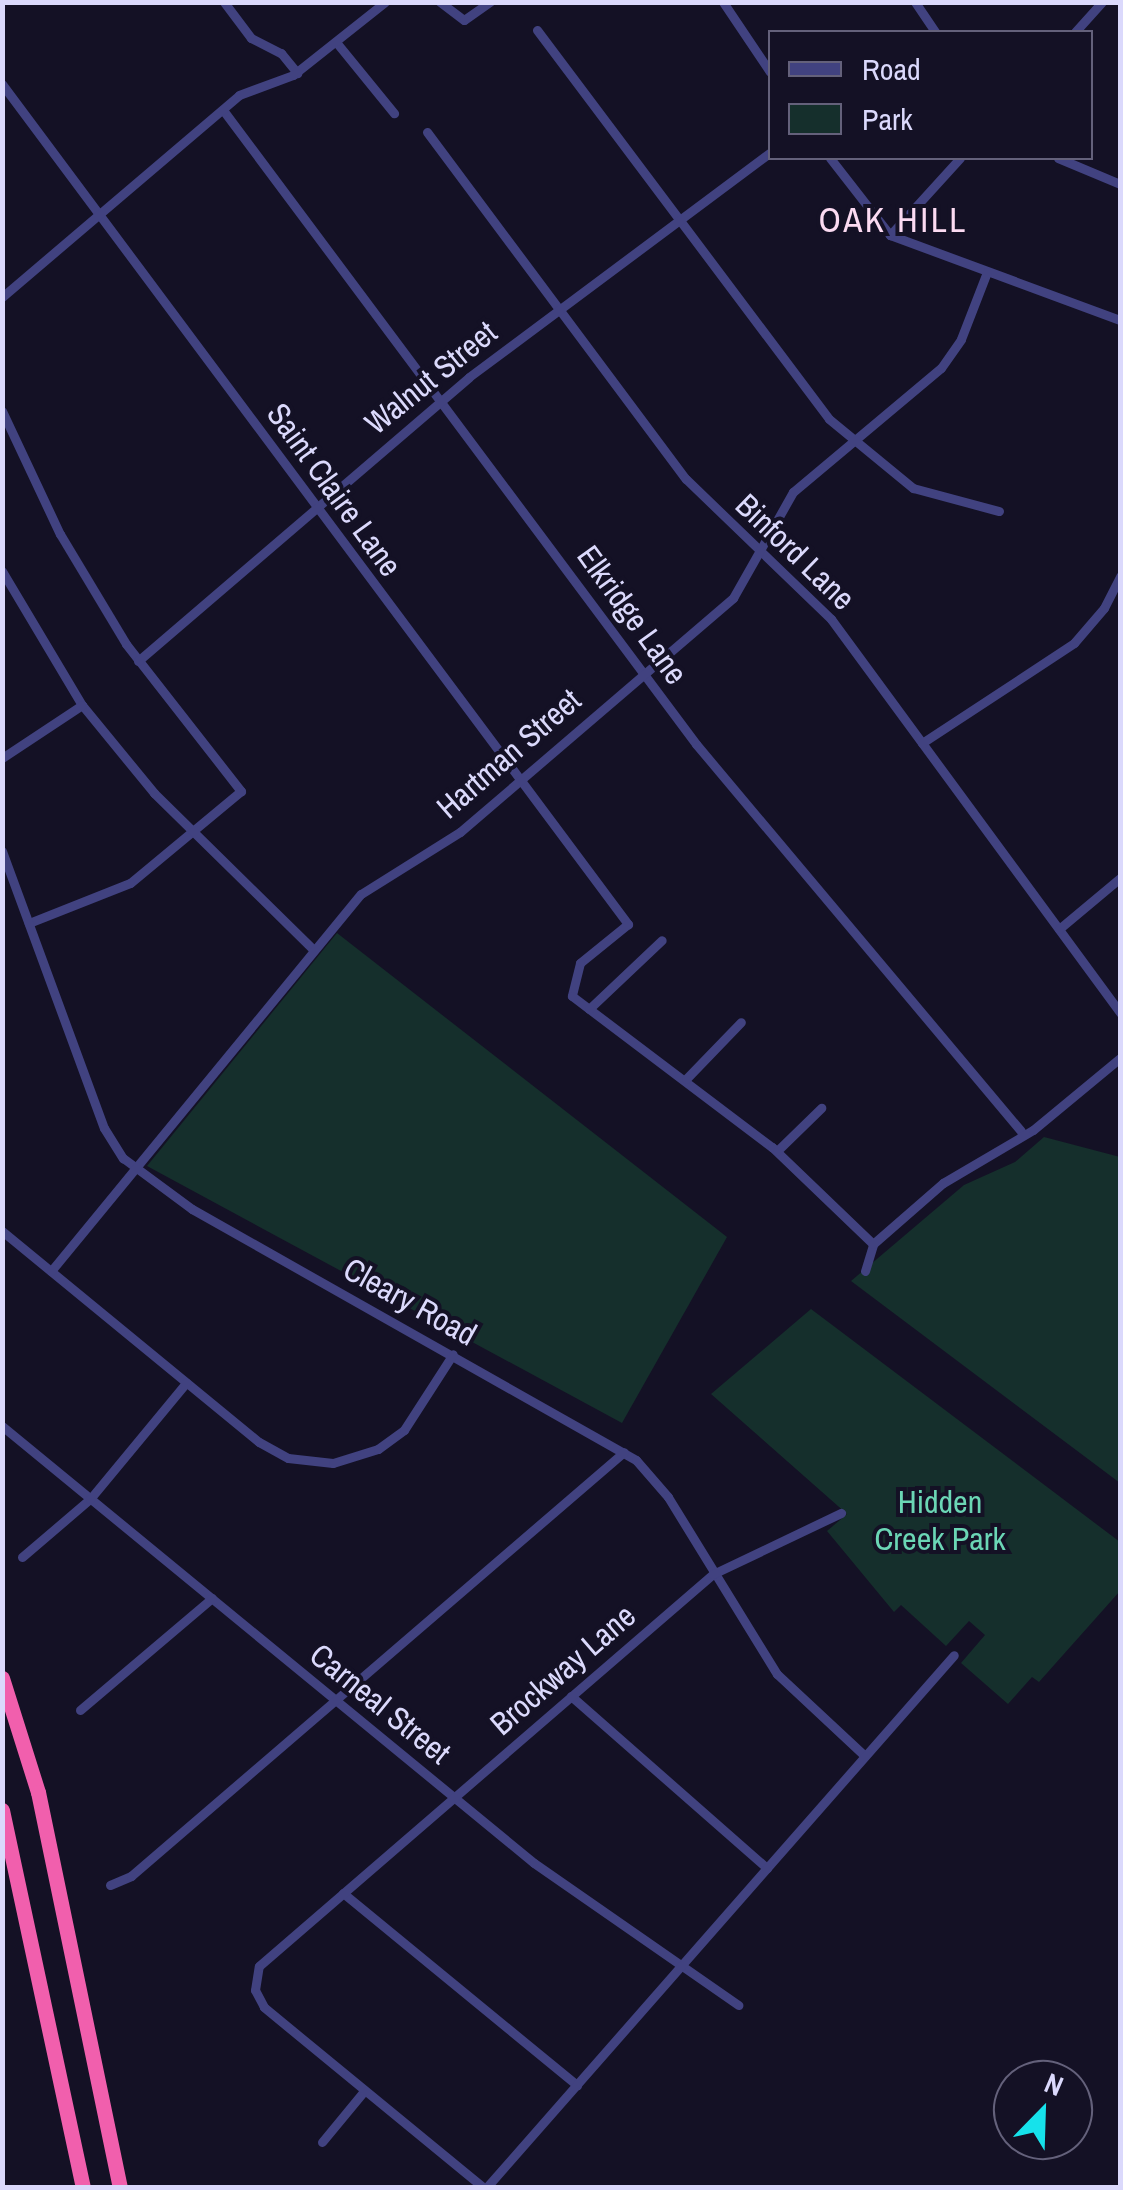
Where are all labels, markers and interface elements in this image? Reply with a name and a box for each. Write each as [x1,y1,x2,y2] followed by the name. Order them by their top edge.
[768,30,1093,160] legend
[862,49,921,89] text: Road
[862,99,913,139] text: Park
[818,199,968,241] district label: OAK HILL
[358,313,504,443] street label: Walnut Street
[258,396,410,584] street label: Saint Claire Lane
[728,486,862,618] street label: Binford Lane
[569,538,695,692] street label: Elkridge Lane
[429,681,589,827] street label: Hartman Street
[337,1250,483,1354] street label: Cleary Road
[874,1484,1006,1559] park label: Hidden Creek Park
[483,1597,643,1743] street label: Brockway Lane
[302,1636,458,1772] street label: Carneal Street
[993,2060,1093,2160] north arrow
[1039,2063,1069,2105] text: N

